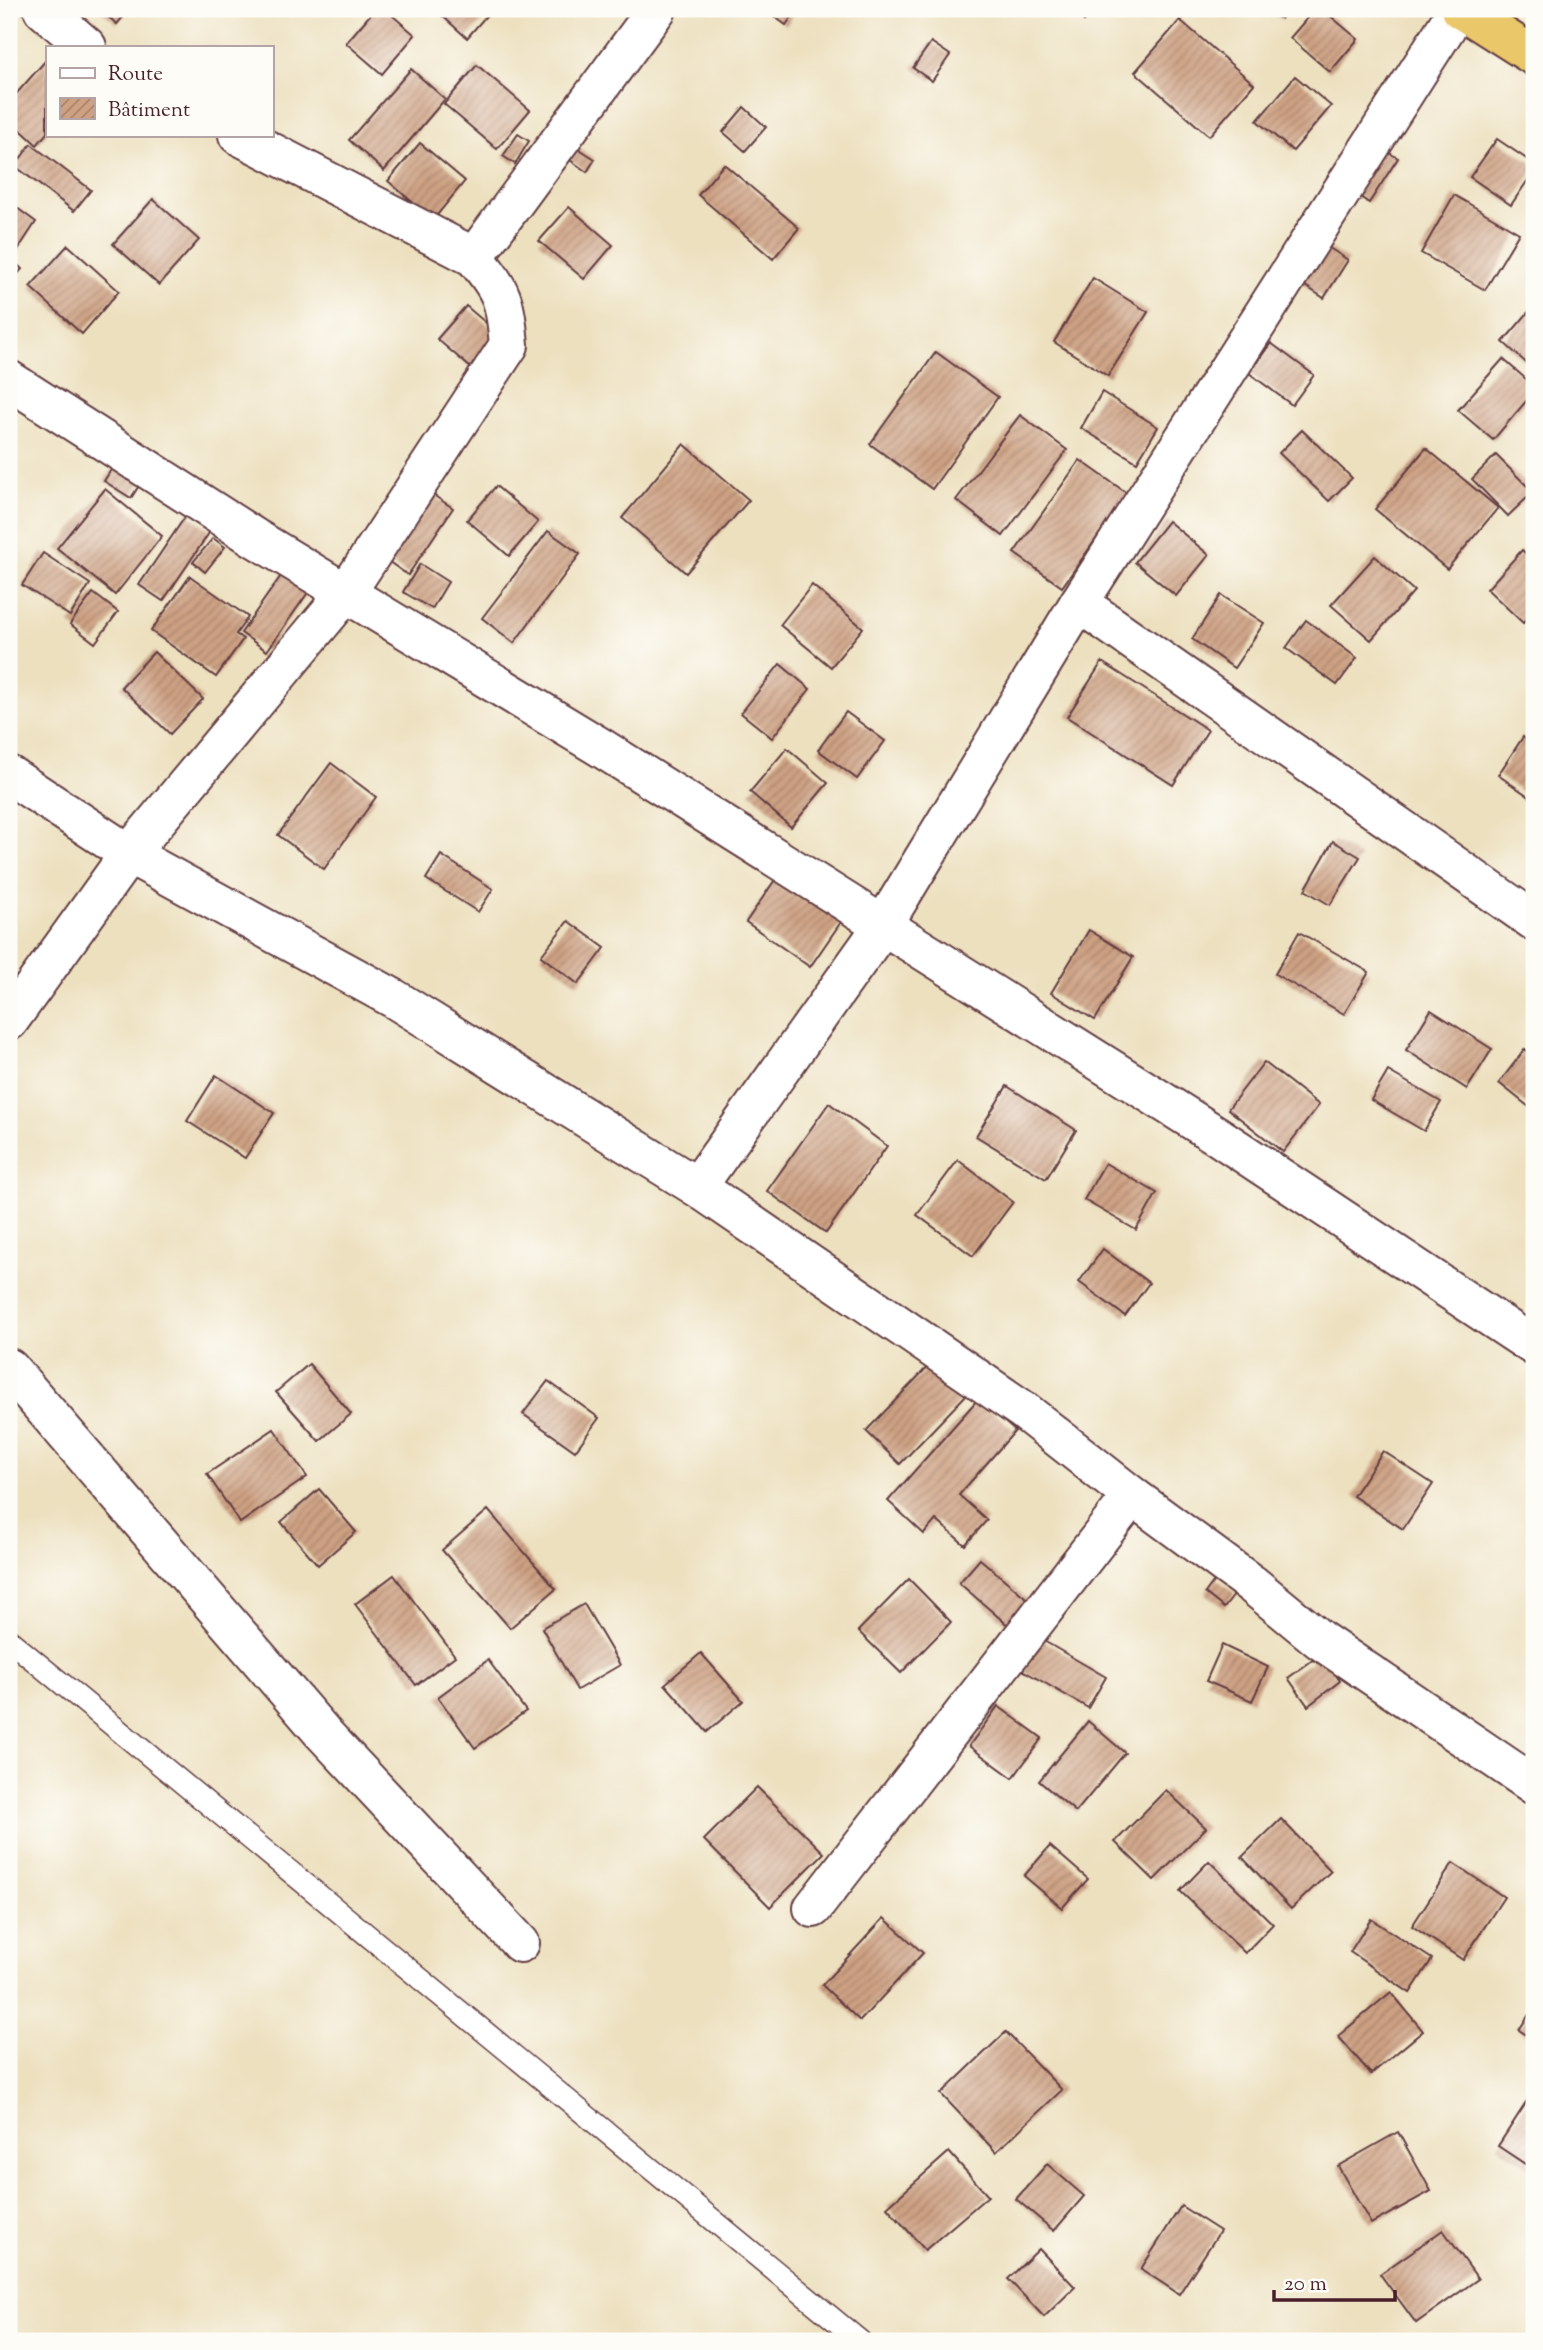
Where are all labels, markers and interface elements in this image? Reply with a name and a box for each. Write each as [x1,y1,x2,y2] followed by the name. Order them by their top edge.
[46,46,273,136] legend
[108,60,163,90] text: Route
[108,96,190,126] text: Bâtiment
[1274,2259,1394,2303] scale bar
[1284,2270,1327,2300] text: 20 m

